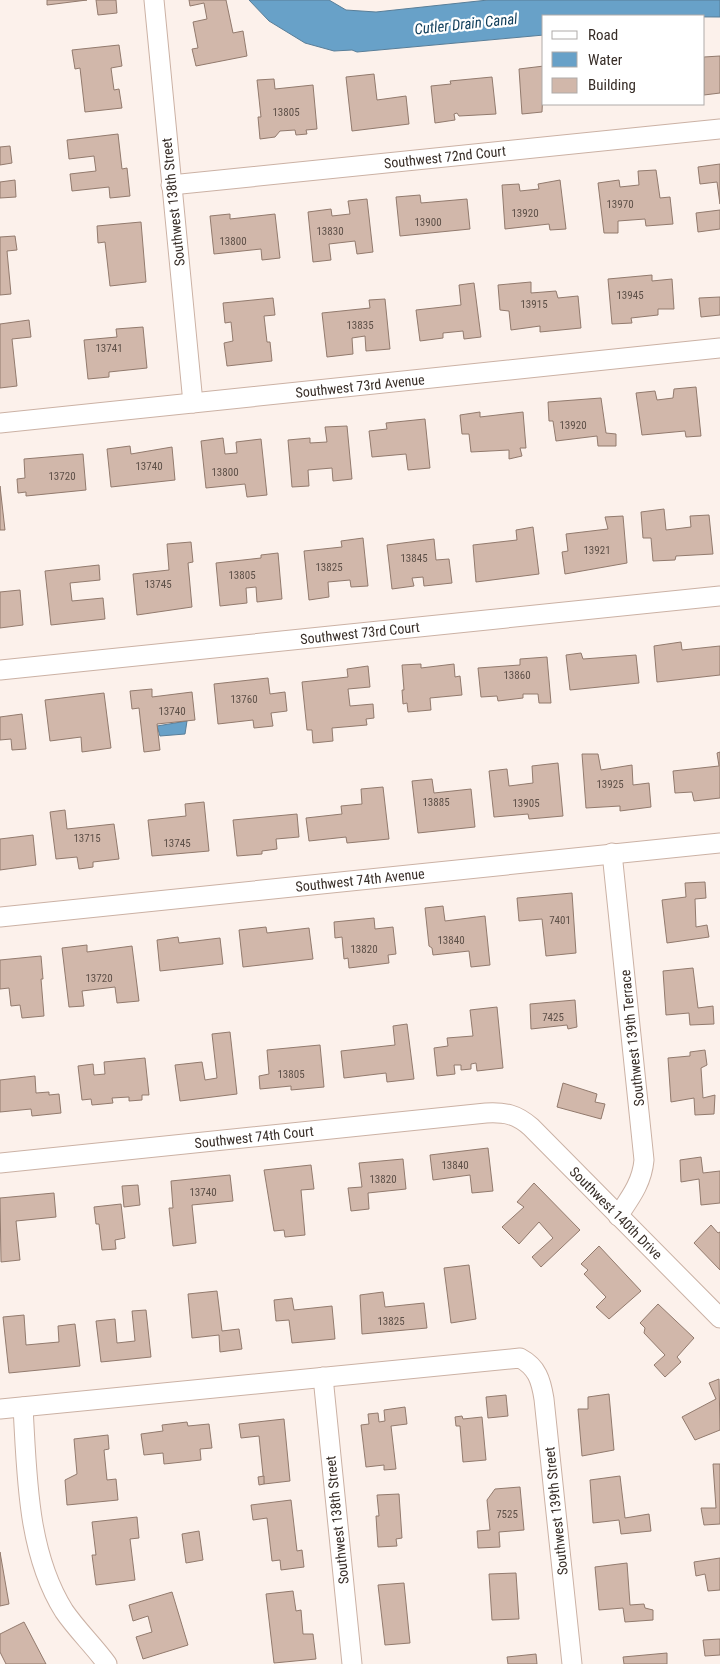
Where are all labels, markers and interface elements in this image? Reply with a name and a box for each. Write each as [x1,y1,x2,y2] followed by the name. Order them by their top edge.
[414,10,519,38] water label: Cutler Drain Canal
[542,15,705,105] legend
[588,26,618,44] text: Road
[588,51,623,69] text: Water
[588,76,636,94] text: Building
[272,106,300,119] house number: 13805
[158,137,188,267] street label: Southwest 138th Street
[383,143,507,171] street label: Southwest 72nd Court
[606,198,634,211] house number: 13970
[511,207,539,220] house number: 13920
[414,216,442,229] house number: 13900
[316,225,344,238] house number: 13830
[219,235,247,248] house number: 13800
[616,289,644,302] house number: 13945
[520,298,548,311] house number: 13915
[346,319,374,332] house number: 13835
[95,342,123,355] house number: 13741
[295,371,426,401] street label: Southwest 73rd Avenue
[559,419,587,432] house number: 13920
[135,460,163,473] house number: 13740
[211,466,239,479] house number: 13800
[48,470,76,483] house number: 13720
[583,544,611,557] house number: 13921
[400,552,428,565] house number: 13845
[315,561,343,574] house number: 13825
[228,569,256,582] house number: 13805
[144,578,172,591] house number: 13745
[300,619,420,647] street label: Southwest 73rd Court
[503,669,531,682] house number: 13860
[230,693,258,706] house number: 13760
[158,705,186,718] house number: 13740
[596,778,624,791] house number: 13925
[422,796,450,809] house number: 13885
[512,797,540,810] house number: 13905
[73,832,101,845] house number: 13715
[163,837,191,850] house number: 13745
[295,865,426,895] street label: Southwest 74th Avenue
[549,914,571,927] house number: 7401
[437,934,465,947] house number: 13840
[350,943,378,956] house number: 13820
[617,969,647,1107] street label: Southwest 139th Terrace
[85,972,113,985] house number: 13720
[542,1011,564,1024] house number: 7425
[277,1068,305,1081] house number: 13805
[194,1123,314,1151] street label: Southwest 74th Court
[441,1159,469,1172] house number: 13840
[566,1163,666,1263] street label: Southwest 140th Drive
[369,1173,397,1186] house number: 13820
[189,1186,217,1199] house number: 13740
[377,1315,405,1328] house number: 13825
[541,1446,571,1576] street label: Southwest 139th Street
[322,1455,352,1585] street label: Southwest 138th Street
[496,1508,518,1521] house number: 7525

